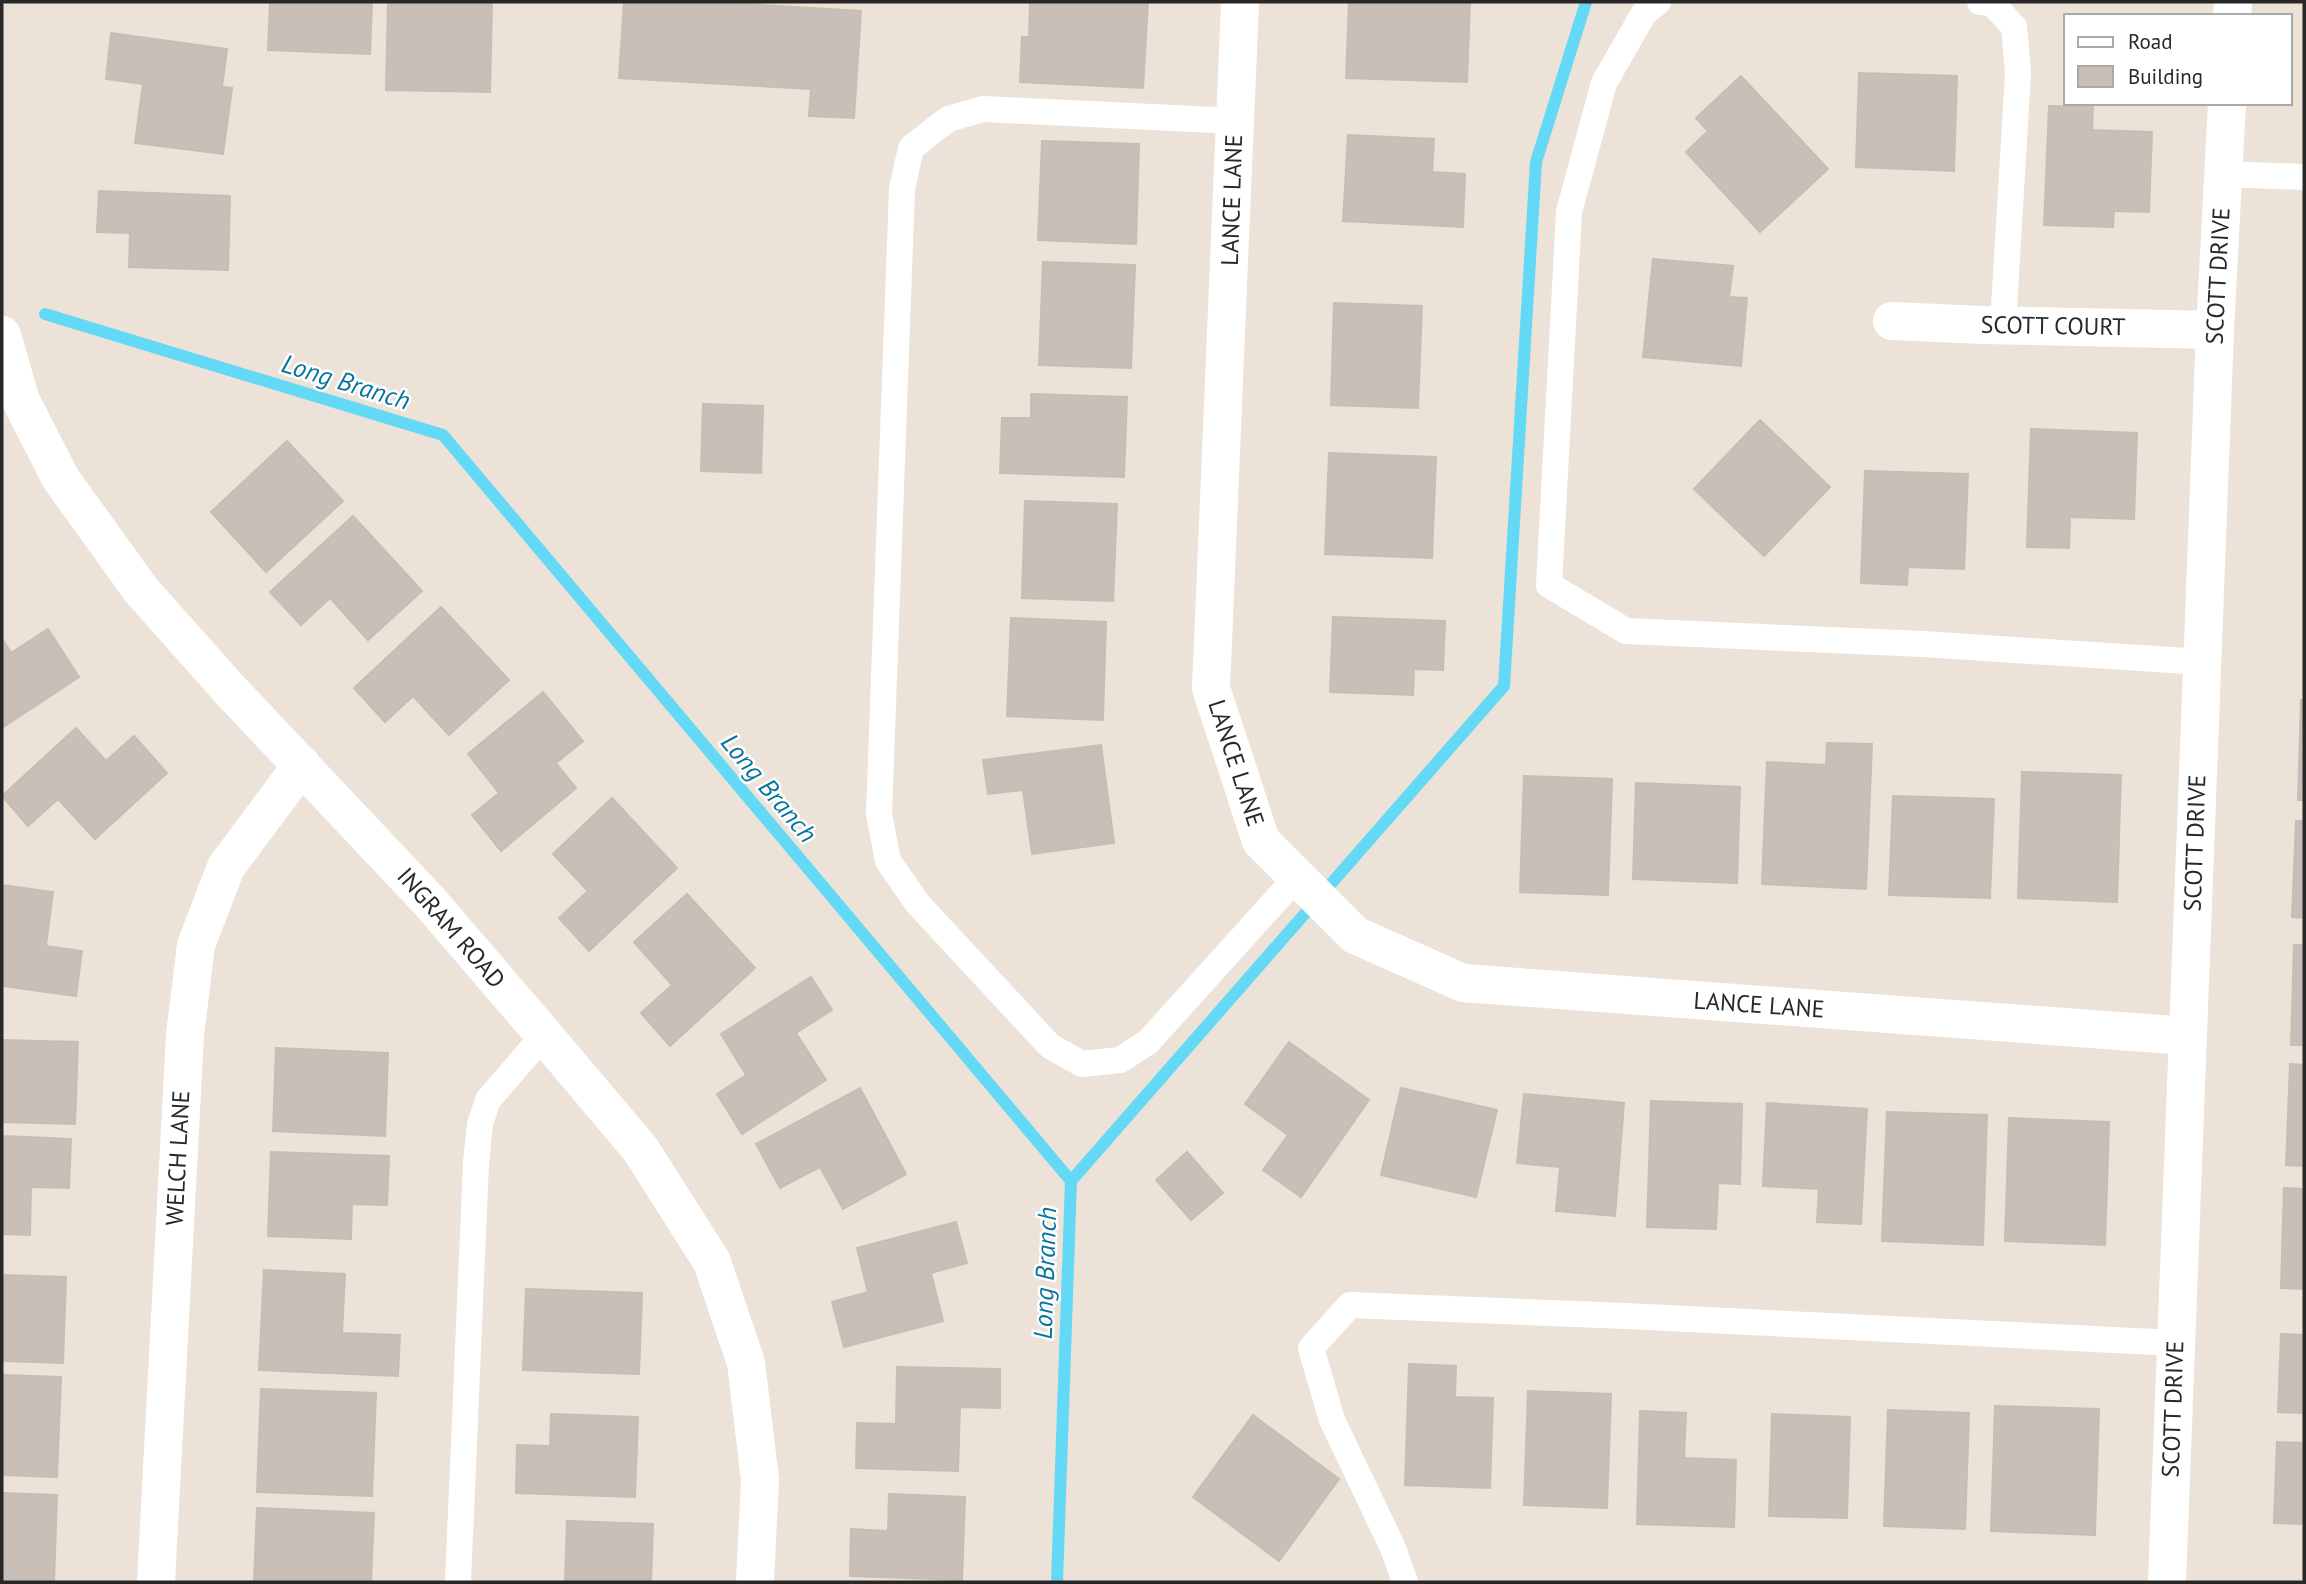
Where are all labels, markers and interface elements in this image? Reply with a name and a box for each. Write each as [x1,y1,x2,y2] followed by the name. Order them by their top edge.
[2064,14,2292,105] legend
[2128,28,2172,55] text: Road
[2128,63,2203,90] text: Building
[1214,134,1249,266] street label: LANCE LANE
[2198,207,2237,345] street label: SCOTT DRIVE
[1980,309,2126,342] street label: SCOTT COURT
[278,346,414,417] water label: Long Branch
[1201,696,1272,830] street label: LANCE LANE
[714,726,825,849] water label: Long Branch
[2177,774,2212,912] street label: SCOTT DRIVE
[391,861,512,994] street label: INGRAM ROAD
[1692,984,1826,1025] street label: LANCE LANE
[158,1090,197,1226] street label: WELCH LANE
[1026,1206,1063,1340] water label: Long Branch
[2155,1340,2190,1478] street label: SCOTT DRIVE

